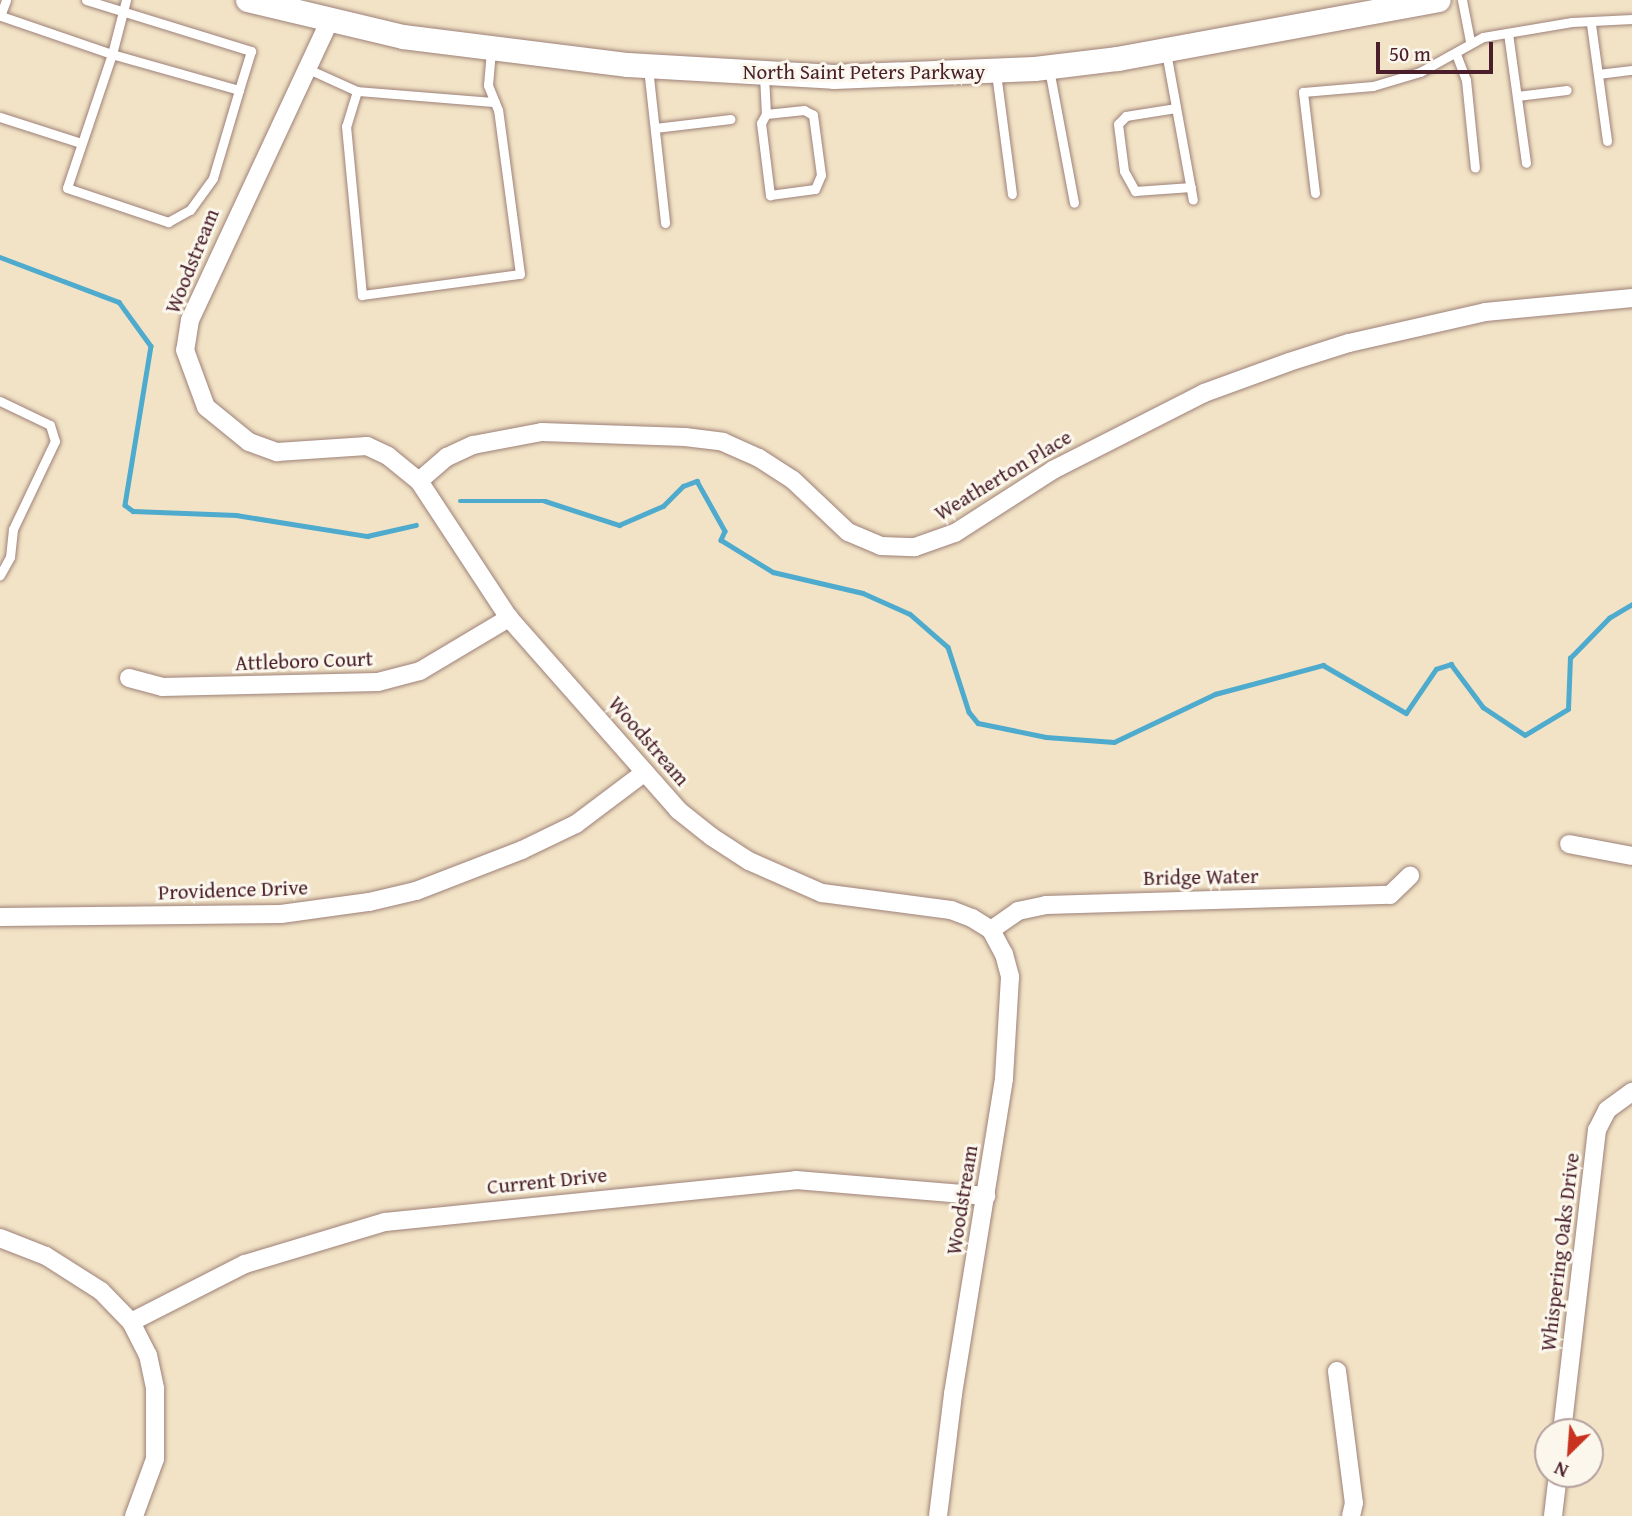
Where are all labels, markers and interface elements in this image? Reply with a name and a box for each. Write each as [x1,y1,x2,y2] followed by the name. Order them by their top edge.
[1380,28,1497,72] scale bar
[1389,38,1431,69] text: 50 m
[743,59,985,85] street label: North Saint Peters Parkway
[160,205,224,317] street label: Woodstream
[930,424,1076,526] street label: Weatherton Place
[235,646,373,676] street label: Attleboro Court
[603,691,695,791] street label: Woodstream
[1143,863,1259,891] street label: Bridge Water
[158,875,308,905] street label: Providence Drive
[941,1143,983,1257] street label: Woodstream
[1535,1151,1585,1353] street label: Whispering Oaks Drive
[486,1162,608,1200] street label: Current Drive
[1534,1418,1604,1488] north arrow
[1549,1455,1573,1486] text: N

